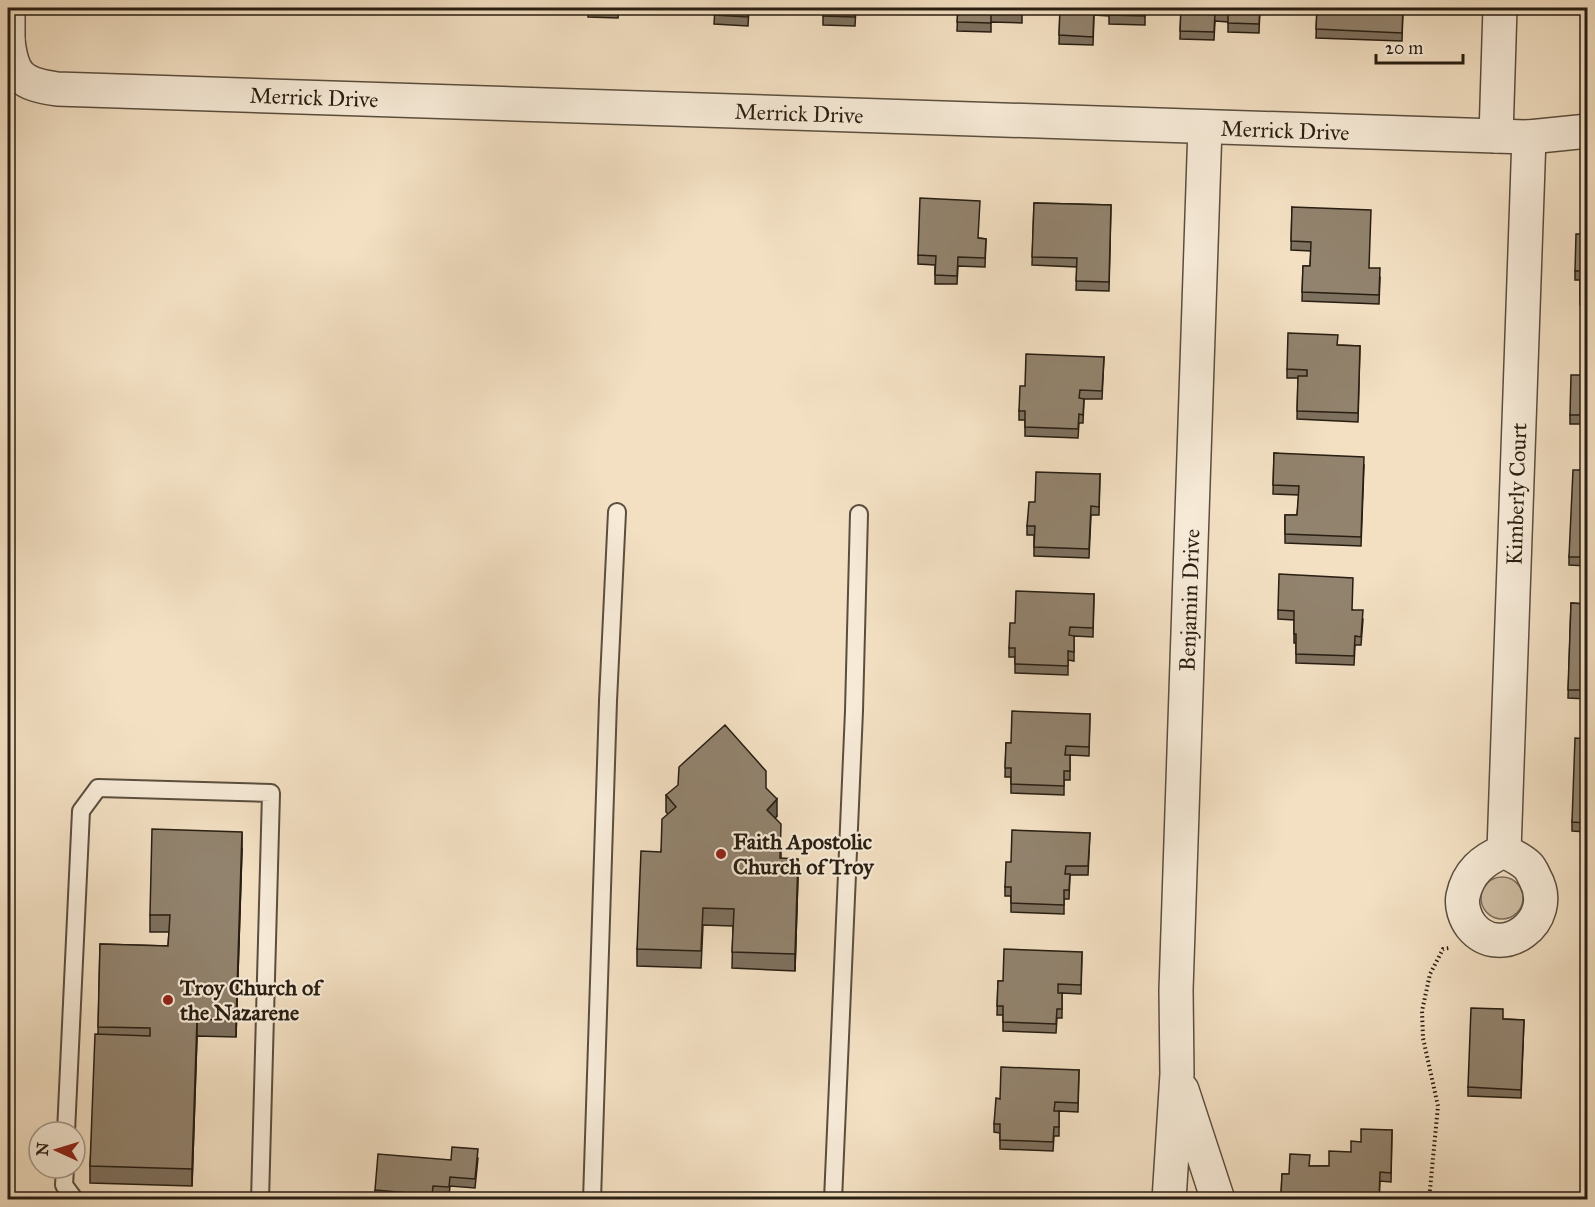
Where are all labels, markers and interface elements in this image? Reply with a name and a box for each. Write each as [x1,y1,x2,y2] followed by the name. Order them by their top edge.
[1376,27,1463,65] scale bar
[1385,37,1423,59] text: 20 m
[249,82,379,113] street label: Merrick Drive
[734,98,864,129] street label: Merrick Drive
[1220,115,1350,146] street label: Merrick Drive
[1501,422,1532,566] street label: Kimberly Court
[1174,528,1205,672] street label: Benjamin Drive
[733,828,875,880] place label: Faith Apostolic Church of Troy
[714,847,728,861] marker: Faith Apostolic Church of Troy
[179,974,324,1026] place label: Troy Church of the Nazarene
[161,993,175,1007] marker: Troy Church of the Nazarene
[27,1120,87,1180] north arrow
[33,1141,53,1156] text: N

